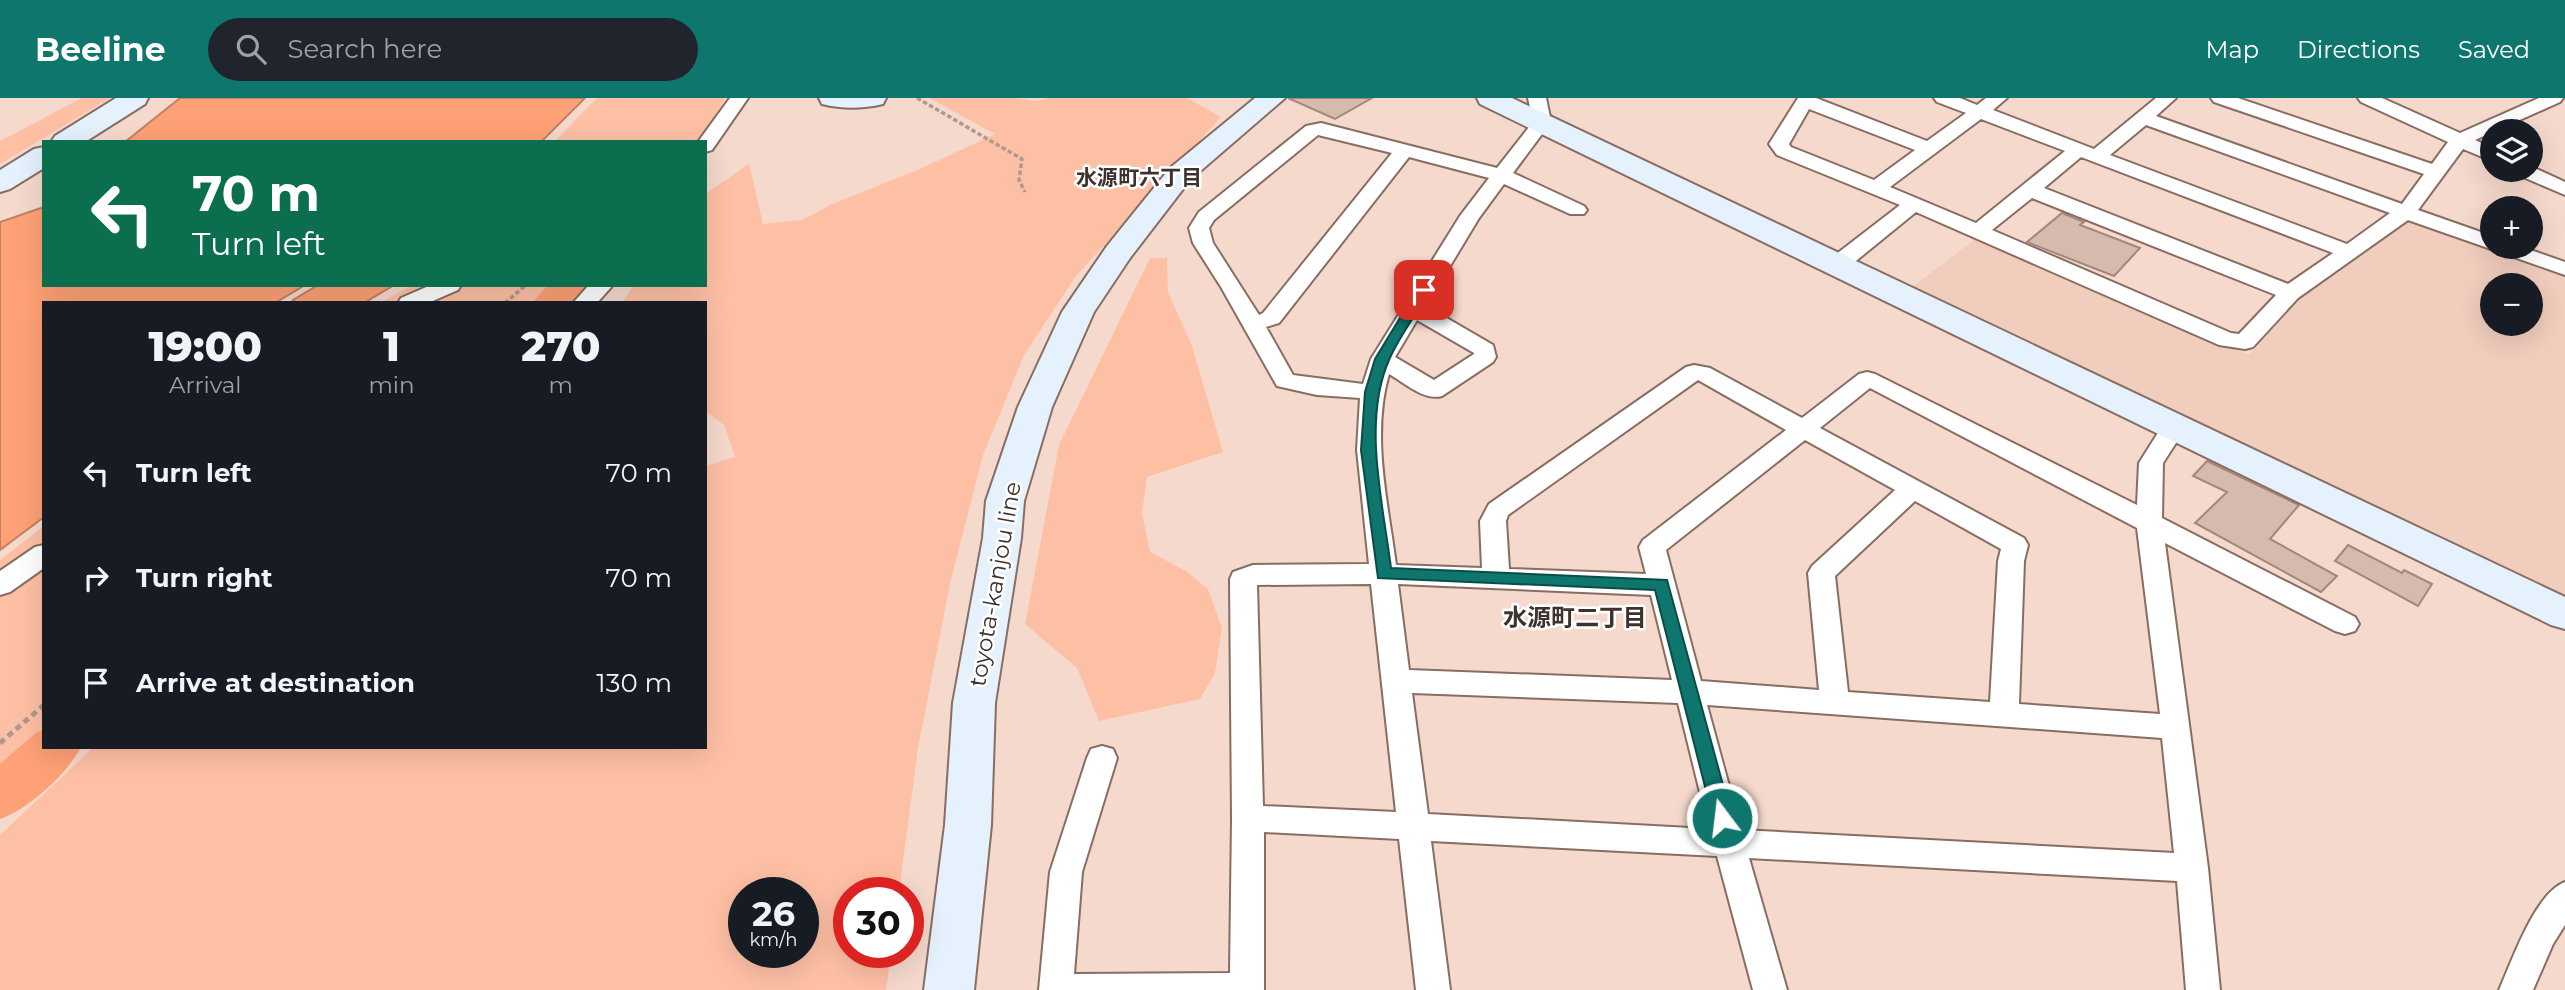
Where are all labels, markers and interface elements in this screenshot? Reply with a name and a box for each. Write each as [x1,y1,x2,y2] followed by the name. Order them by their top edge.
[208,18,698,81] search box
[35,29,166,69] text: Beeline
[232,30,270,68] icon: search
[288,33,442,65] text: Search here
[2206,35,2259,64] text: Map
[2297,35,2420,64] text: Directions
[2458,35,2530,64] text: Saved
[2480,119,2543,336] map controls
[2480,119,2543,182] button: layers
[192,164,320,223] text: 70 m
[1076,165,1202,190] district label: 水源町六丁目
[77,168,168,259] icon: left
[2480,196,2543,259] button: +
[192,224,326,263] text: Turn left
[1394,260,1454,320] pin
[1405,271,1443,309] icon: arrive
[2480,273,2543,336] button: −
[148,320,262,372] text: 19:00
[383,320,400,372] text: 1
[521,320,601,372] text: 270
[169,371,242,399] text: Arrival
[368,371,415,399] text: min
[549,371,573,399] text: m
[77,454,115,492] icon: left
[136,457,252,489] text: Turn left
[606,457,672,489] text: 70 m
[963,479,1027,689] street label: toyota-kanjou line
[77,559,115,597] icon: right
[136,562,272,594] text: Turn right
[606,562,672,594] text: 70 m
[1503,603,1647,632] district label: 水源町二丁目
[77,664,115,702] icon: arrive
[136,667,415,699] text: Arrive at destination
[596,667,672,699] text: 130 m
[1685,781,1759,855] position arrow
[833,877,924,968] speed limit sign: 30
[752,892,795,935] text: 26
[749,929,798,951] text: km/h

